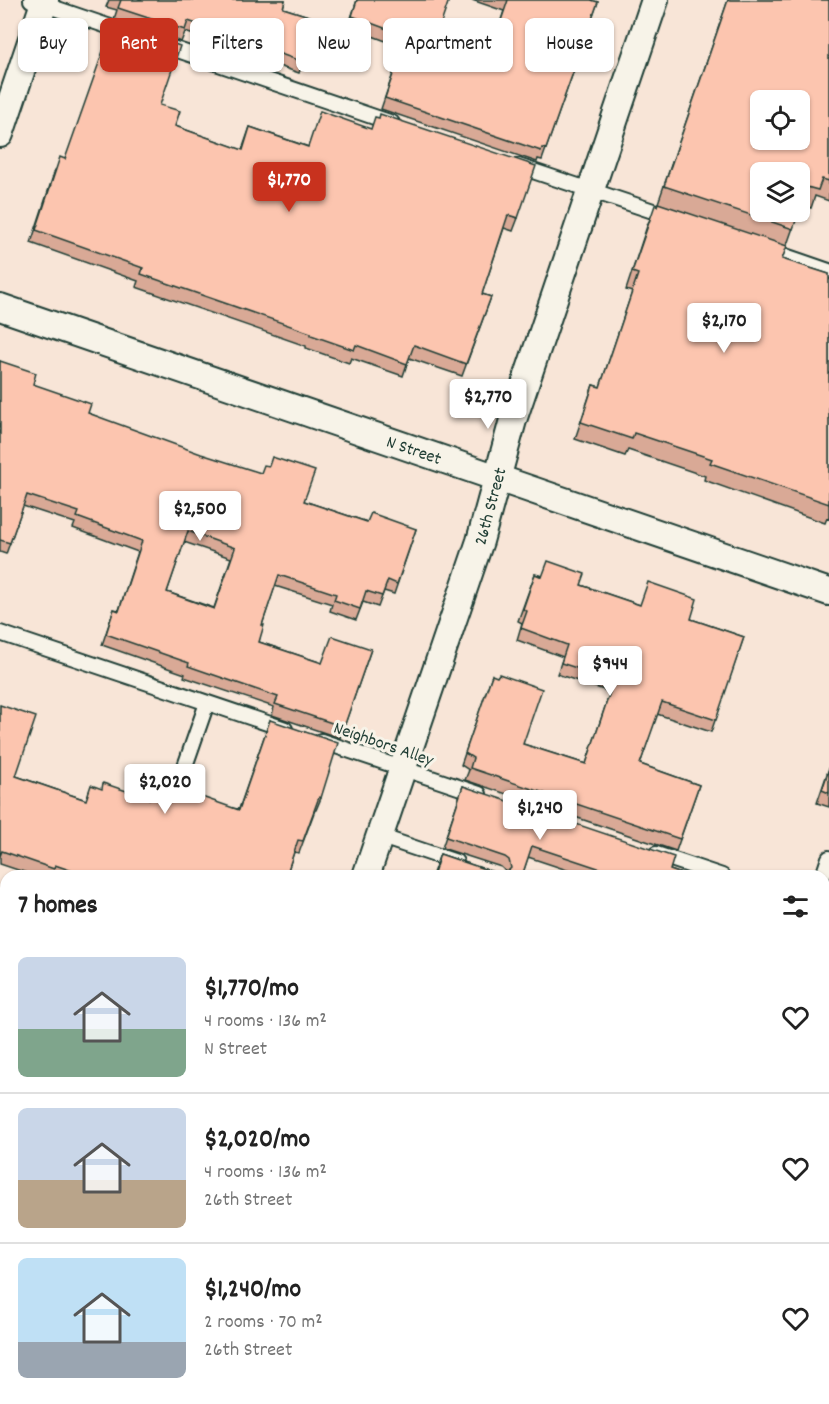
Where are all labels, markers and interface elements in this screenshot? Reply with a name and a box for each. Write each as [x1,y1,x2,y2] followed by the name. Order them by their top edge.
[18,18,88,72] chip: Buy
[100,18,178,72] chip: Rent
[190,18,284,72] chip: Filters
[296,18,371,72] chip: New
[383,18,513,72] chip: Apartment
[525,18,614,72] chip: House
[750,90,810,222] map controls
[750,90,810,150] button: locate
[240,162,338,213] pin: $1,770
[750,162,810,222] button: layers
[267,167,311,195] text: $1,770
[675,303,773,354] pin: $2,170
[701,308,747,336] text: $2,170
[439,379,537,430] pin: $2,770
[464,384,512,412] text: $2,770
[382,431,445,473] street label: N Street
[469,465,515,548] street label: 26th Street
[151,491,249,542] pin: $2,500
[173,496,227,524] text: $2,500
[574,646,646,697] pin: $944
[592,651,628,679] text: $944
[330,717,437,774] street label: Neighbors Alley
[116,764,214,815] pin: $2,020
[138,769,192,797] text: $2,020
[491,790,589,841] pin: $1,240
[517,795,563,823] text: $1,240
[18,888,98,925] text: 7 homes
[779,890,812,923] icon: filters
[204,971,299,1008] text: $1,770/mo
[66,981,138,1053] icon: home
[779,1001,812,1034] icon: heart
[204,1008,327,1036] text: 4 rooms · 136 m²
[204,1036,267,1064] text: N Street
[204,1122,310,1159] text: $2,020/mo
[66,1132,138,1204] icon: home
[779,1152,812,1185] icon: heart
[204,1159,327,1187] text: 4 rooms · 136 m²
[204,1187,292,1215] text: 26th Street
[204,1272,301,1309] text: $1,240/mo
[66,1282,138,1354] icon: home
[779,1302,812,1335] icon: heart
[204,1309,323,1337] text: 2 rooms · 70 m²
[204,1337,292,1365] text: 26th Street

